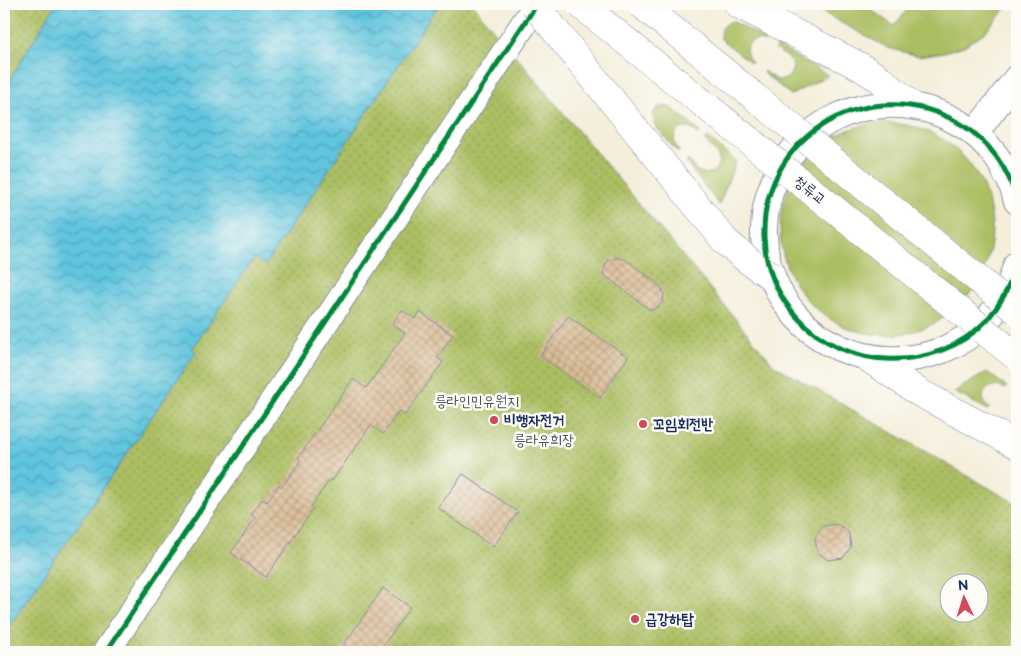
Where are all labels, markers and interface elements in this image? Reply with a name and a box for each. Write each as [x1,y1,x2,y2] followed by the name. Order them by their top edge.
[790,172,830,209] street label: 청류교
[435,392,519,411] park label: 릉라인민유원지
[504,411,564,430] place label: 비행자전거
[488,414,500,426] marker: 비행자전거
[653,415,713,434] place label: 꼬임회전반
[637,418,649,430] marker: 꼬임회전반
[514,431,574,450] park label: 릉라유희장
[938,574,988,624] north arrow
[957,577,969,594] text: N
[645,610,694,629] place label: 급강하탑
[629,613,641,625] marker: 급강하탑

